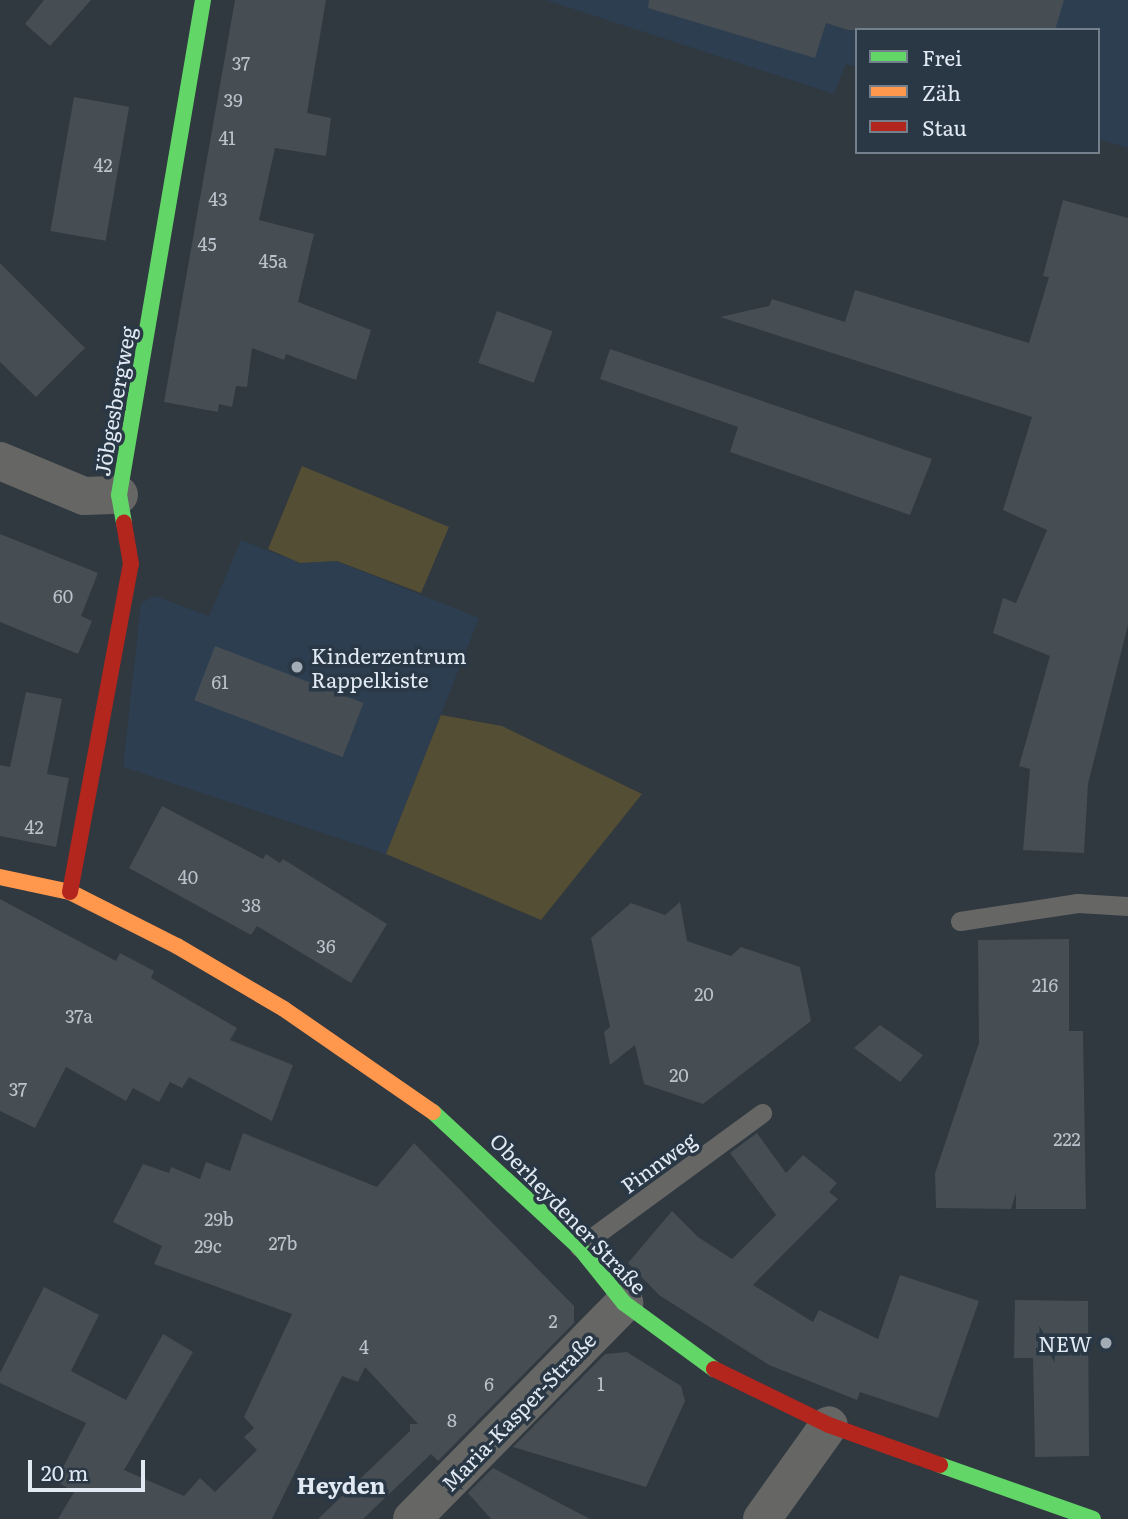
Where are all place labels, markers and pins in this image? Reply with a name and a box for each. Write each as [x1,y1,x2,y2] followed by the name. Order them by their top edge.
[311,642,467,692] place label: Kinderzentrum Rappelkiste
[289,659,305,675] marker: Kinderzentrum Rappelkiste
[1038,1330,1092,1356] place label: NEW
[1098,1335,1114,1351] marker: NEW

